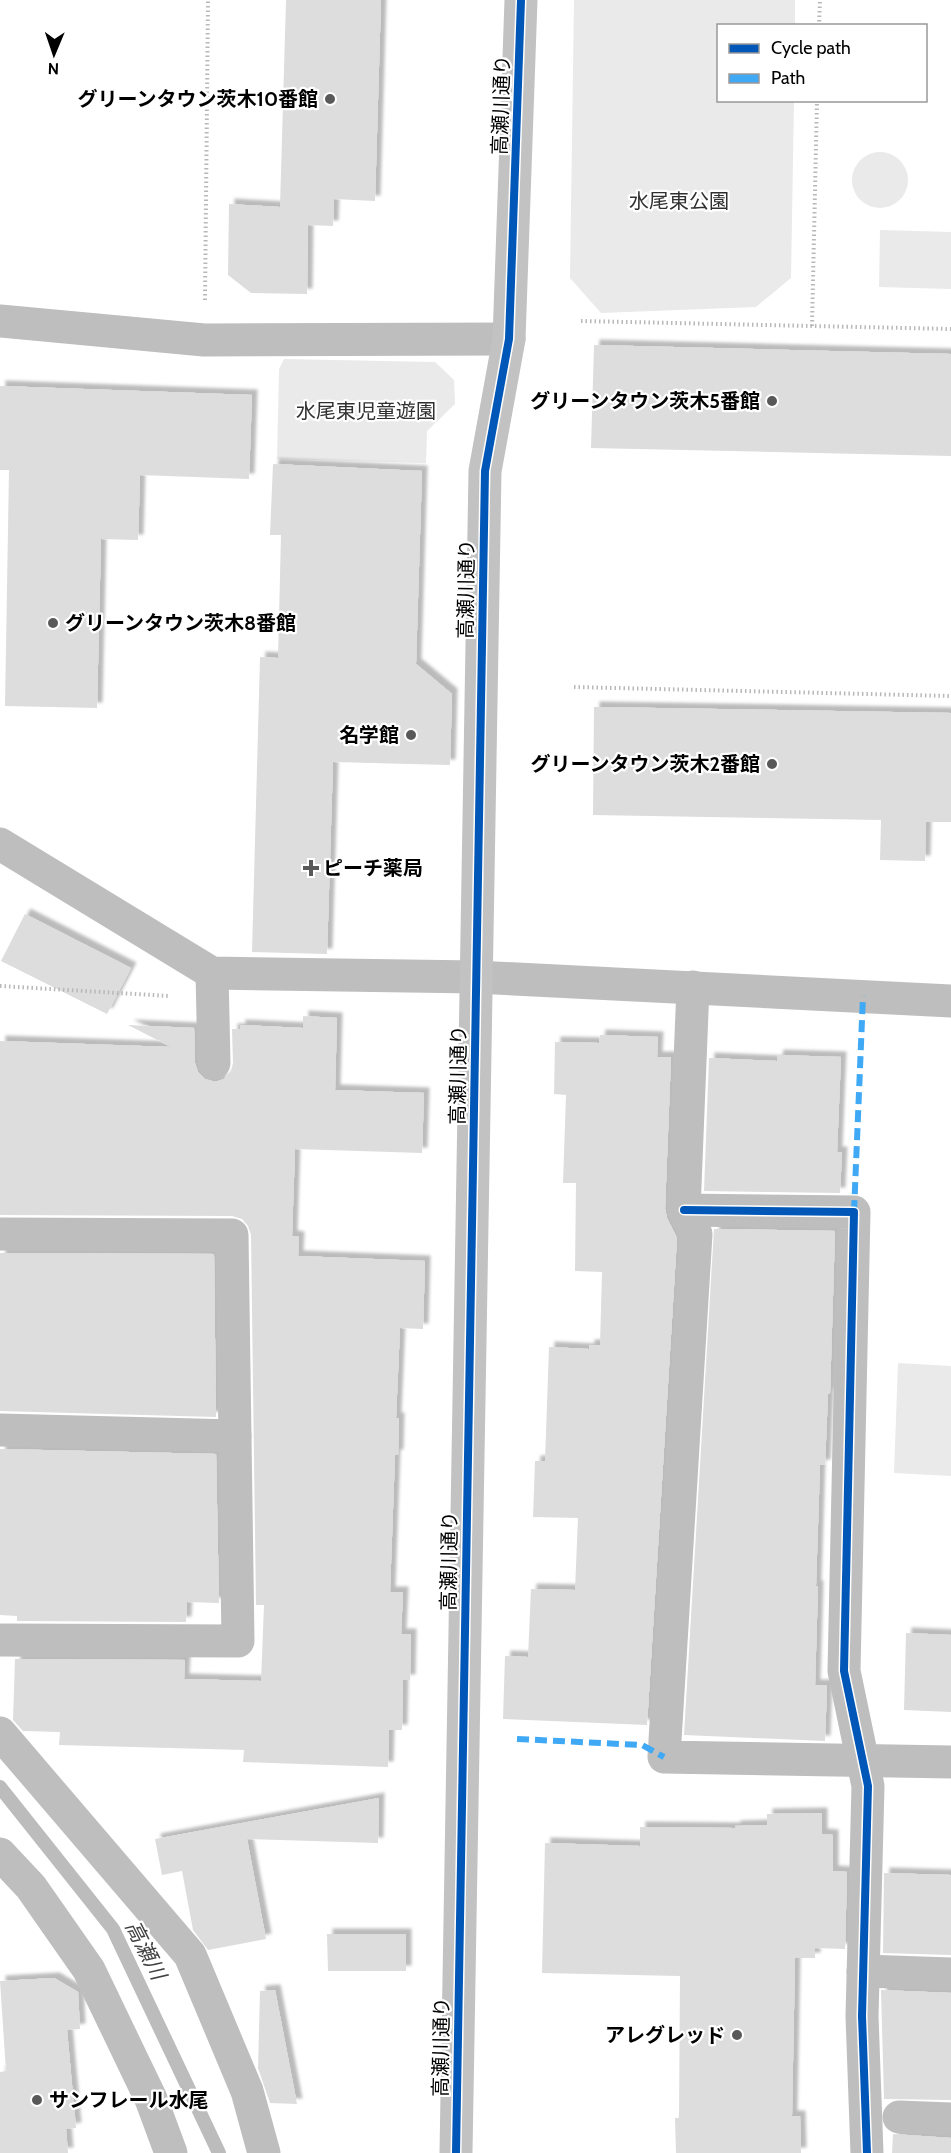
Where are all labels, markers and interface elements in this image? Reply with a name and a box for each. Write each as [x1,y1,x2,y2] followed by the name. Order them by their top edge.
[24,24,84,84] north arrow
[717,24,927,102] legend
[771,37,851,59] text: Cycle path
[487,55,515,155] street label: 高瀬川通り
[48,59,59,78] text: N
[771,67,805,89] text: Path
[78,87,318,111] place label: グリーンタウン茨木10番館
[323,92,337,106] marker: グリーンタウン茨木10番館
[629,189,729,213] park label: 水尾東公園
[530,389,760,413] place label: グリーンタウン茨木5番館
[765,394,779,408] marker: グリーンタウン茨木5番館
[296,399,436,423] park label: 水尾東児童遊園
[453,539,479,639] street label: 高瀬川通り
[65,611,296,635] place label: グリーンタウン茨木8番館
[46,616,60,630] marker: グリーンタウン茨木8番館
[339,723,399,747] place label: 名学館
[404,728,418,742] marker: 名学館
[530,752,760,776] place label: グリーンタウン茨木2番館
[765,757,779,771] marker: グリーンタウン茨木2番館
[323,856,423,880] place label: ピーチ薬局
[304,861,318,875] marker: ピーチ薬局
[445,1025,471,1125] street label: 高瀬川通り
[436,1511,462,1611] street label: 高瀬川通り
[121,1916,172,1986] water label: 高瀬川
[428,1997,454,2097] street label: 高瀬川通り
[605,2023,725,2047] place label: アレグレッド
[730,2028,744,2042] marker: アレグレッド
[49,2088,208,2112] place label: サンフレール水尾
[30,2093,44,2107] marker: サンフレール水尾

